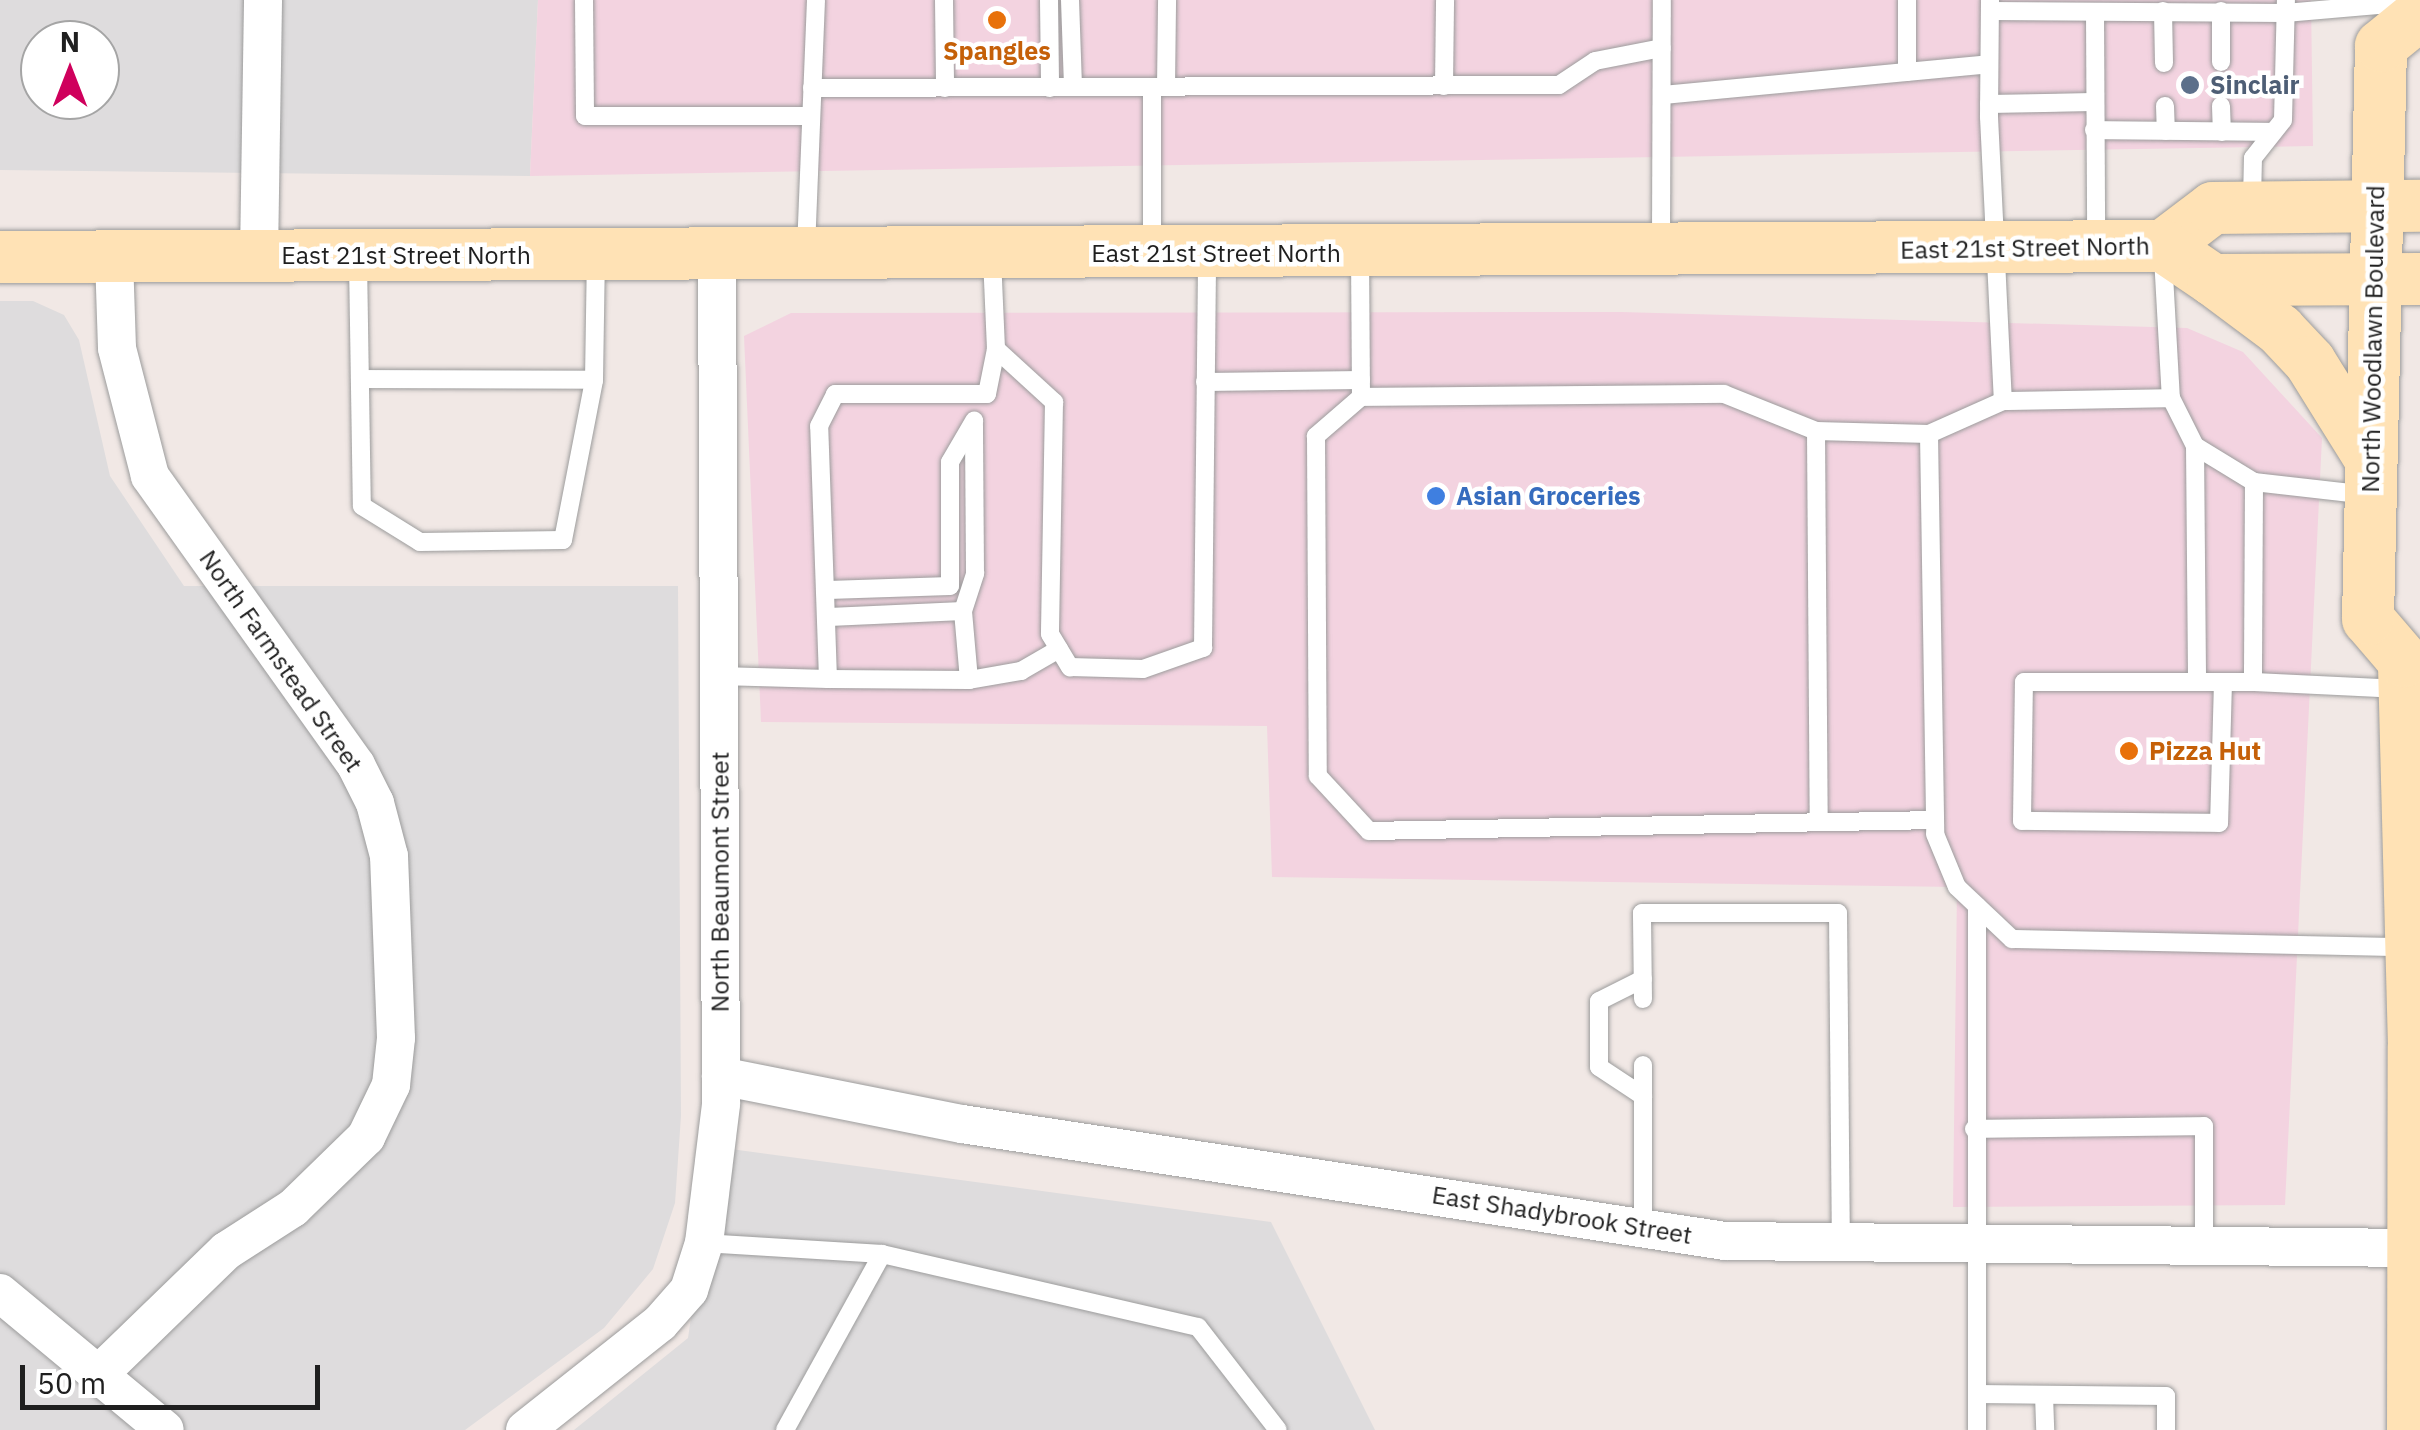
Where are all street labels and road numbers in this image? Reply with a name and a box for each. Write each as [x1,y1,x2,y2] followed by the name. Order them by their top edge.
[2355,185,2391,493] street label: North Woodlawn Boulevard
[1900,231,2150,265] street label: East 21st Street North
[1091,238,1341,268] street label: East 21st Street North
[281,240,531,270] street label: East 21st Street North
[193,544,369,778] street label: North Farmstead Street
[705,752,735,1012] street label: North Beaumont Street
[1430,1180,1694,1250] street label: East Shadybrook Street

